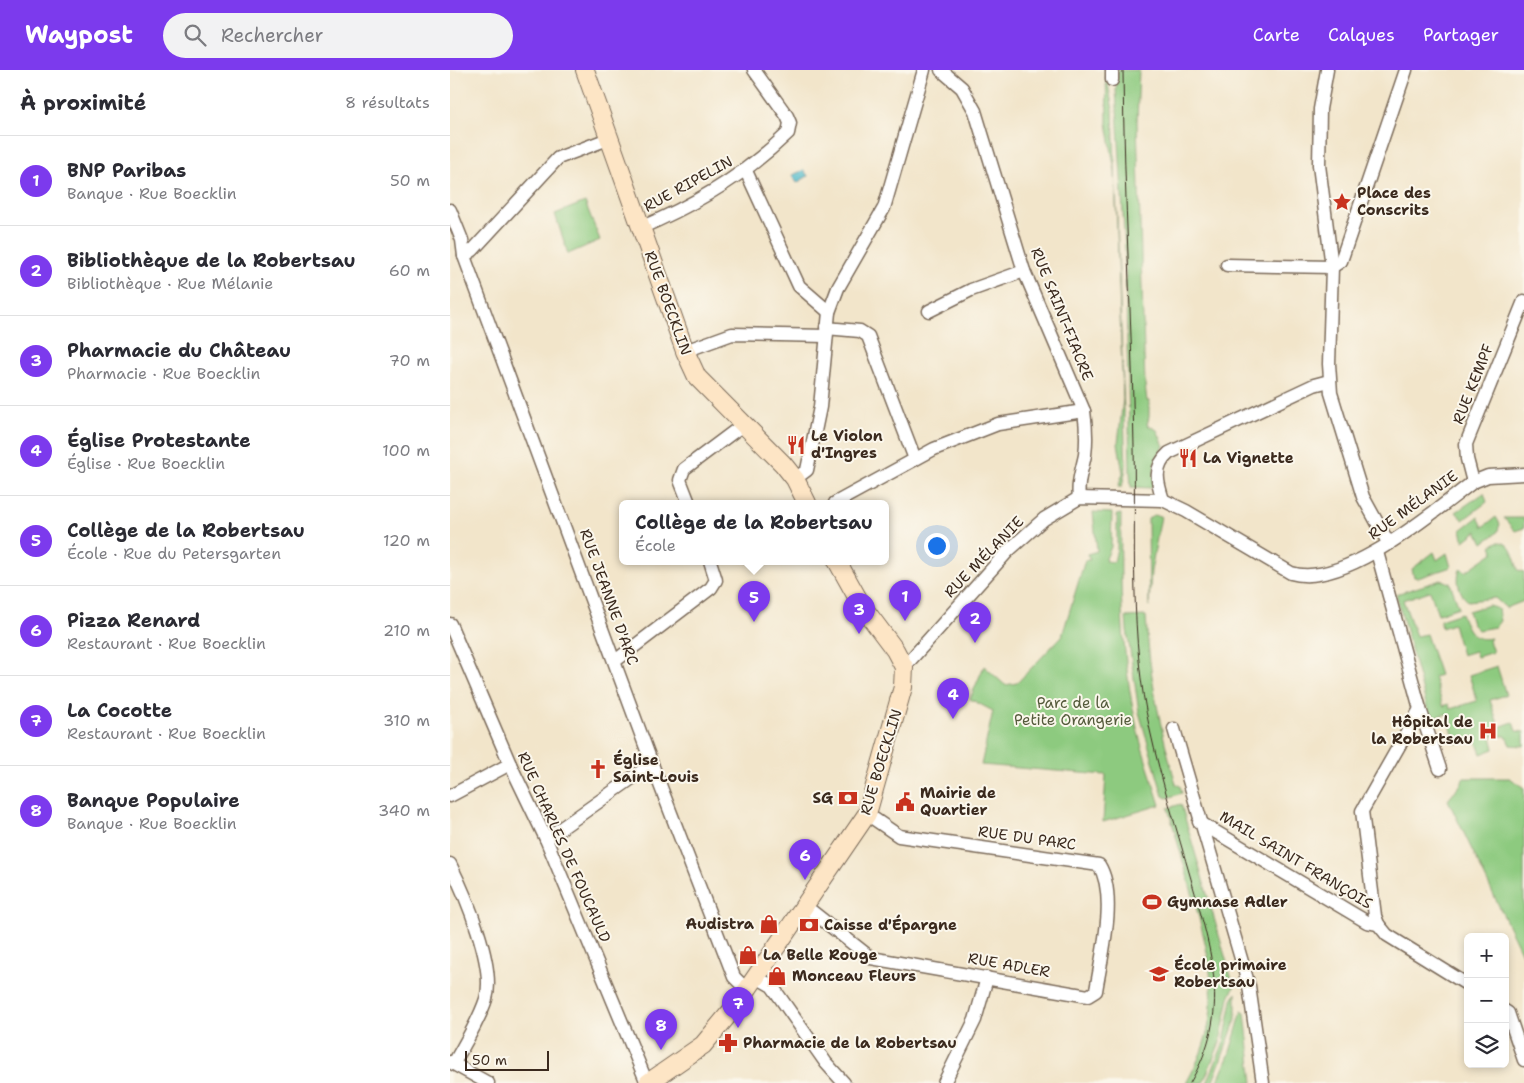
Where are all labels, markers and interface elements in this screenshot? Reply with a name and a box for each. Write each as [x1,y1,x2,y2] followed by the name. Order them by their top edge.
[163,13,513,58] search box
[25,19,133,51] text: Waypost
[181,21,209,49] icon: search
[221,23,323,48] text: Rechercher
[1253,23,1300,47] text: Carte
[1328,23,1395,47] text: Calques
[1423,23,1499,47] text: Partager
[20,89,146,117] text: À proximité
[345,92,430,113] text: 8 résultats
[640,151,736,217] street label: RUE RIPELIN
[67,158,186,183] text: BNP Paribas
[32,170,40,191] text: 1
[390,170,430,191] text: 50 m
[67,183,237,204] text: Banque · Rue Boecklin
[1357,183,1431,220] place label: Place des Conscrits
[1331,191,1353,213] place icon: Place des Conscrits
[1026,245,1098,383] street label: RUE SAINT-FIACRE
[67,248,356,273] text: Bibliothèque de la Robertsau
[640,248,696,358] street label: RUE BOECKLIN
[30,260,42,281] text: 2
[389,260,430,281] text: 60 m
[67,273,273,294] text: Bibliothèque · Rue Mélanie
[67,338,291,363] text: Pharmacie du Château
[1448,341,1498,427] street label: RUE KEMPF
[30,350,42,371] text: 3
[389,350,430,371] text: 70 m
[67,363,260,384] text: Pharmacie · Rue Boecklin
[811,426,883,463] place label: Le Violon d'Ingres
[67,428,251,453] text: Église Protestante
[785,434,807,456] restaurant icon: Le Violon d'Ingres
[30,440,42,461] text: 4
[382,440,430,461] text: 100 m
[1177,447,1199,469] restaurant icon: La Vignette
[1203,448,1294,468] place label: La Vignette
[67,453,225,474] text: Église · Rue Boecklin
[1364,465,1462,544] street label: RUE MÉLANIE
[619,500,889,565] popup
[635,510,873,535] text: Collège de la Robertsau
[939,511,1028,602] street label: RUE MÉLANIE
[67,518,305,543] text: Collège de la Robertsau
[575,526,643,668] street label: RUE JEANNE D'ARC
[31,530,41,551] text: 5
[383,530,430,551] text: 120 m
[924,533,950,559] your location
[635,535,676,556] text: École
[67,543,281,564] text: École · Rue du Petersgarten
[889,580,921,621] pin: 1
[738,581,770,622] pin: 5
[843,593,875,634] pin: 3
[959,602,991,643] pin: 2
[67,608,200,633] text: Pizza Renard
[30,620,42,641] text: 6
[383,620,430,641] text: 210 m
[67,633,266,654] text: Restaurant · Rue Boecklin
[937,678,969,719] pin: 4
[1014,693,1132,730] park label: Parc de la Petite Orangerie
[67,698,172,723] text: La Cocotte
[855,707,907,817] street label: RUE BOECKLIN
[30,710,42,731] text: 7
[383,710,430,731] text: 310 m
[1371,712,1473,749] place label: Hôpital de la Robertsau
[1477,720,1499,742] hospital icon: Hôpital de la Robertsau
[67,723,266,744] text: Restaurant · Rue Boecklin
[513,749,615,946] street label: RUE CHARLES DE FOUCAULD
[613,749,699,787] place label: Église Saint-Louis
[587,758,609,780] church icon: Église Saint-Louis
[920,783,996,820] place label: Mairie de Quartier
[837,787,859,809] bank icon: SG
[67,788,240,813] text: Banque Populaire
[812,788,833,808] place label: SG
[894,791,916,813] public building icon: Mairie de Quartier
[30,800,42,821] text: 8
[378,800,430,821] text: 340 m
[1216,806,1376,914] street label: MAIL SAINT FRANÇOIS
[67,813,237,834] text: Banque · Rue Boecklin
[977,821,1077,855] street label: RUE DU PARC
[789,839,821,880] pin: 6
[1141,891,1163,913] sports icon: Gymnase Adler
[1167,892,1288,912] place label: Gymnase Adler
[758,913,780,935] shop icon: Audistra
[686,914,755,934] place label: Audistra
[798,914,820,936] bank icon: Caisse d'Épargne
[824,914,957,935] place label: Caisse d'Épargne
[1464,933,1509,1068] map controls
[1464,933,1509,978] button: +
[737,944,759,966] shop icon: La Belle Rouge
[763,945,877,965] place label: La Belle Rouge
[966,948,1052,982] street label: RUE ADLER
[1174,954,1287,992] place label: École primaire Robertsau
[1148,963,1170,985] school or university icon: École primaire Robertsau
[766,965,788,987] shop icon: Monceau Fleurs
[792,966,916,986] place label: Monceau Fleurs
[1464,978,1509,1023] button: −
[722,987,754,1028] pin: 7
[645,1009,677,1050] pin: 8
[1464,1023,1509,1068] button: layers
[717,1032,739,1054] pharmacy icon: Pharmacie de la Robertsau
[743,1033,957,1053] place label: Pharmacie de la Robertsau
[465,1048,549,1071] scale bar
[472,1051,507,1069] text: 50 m

